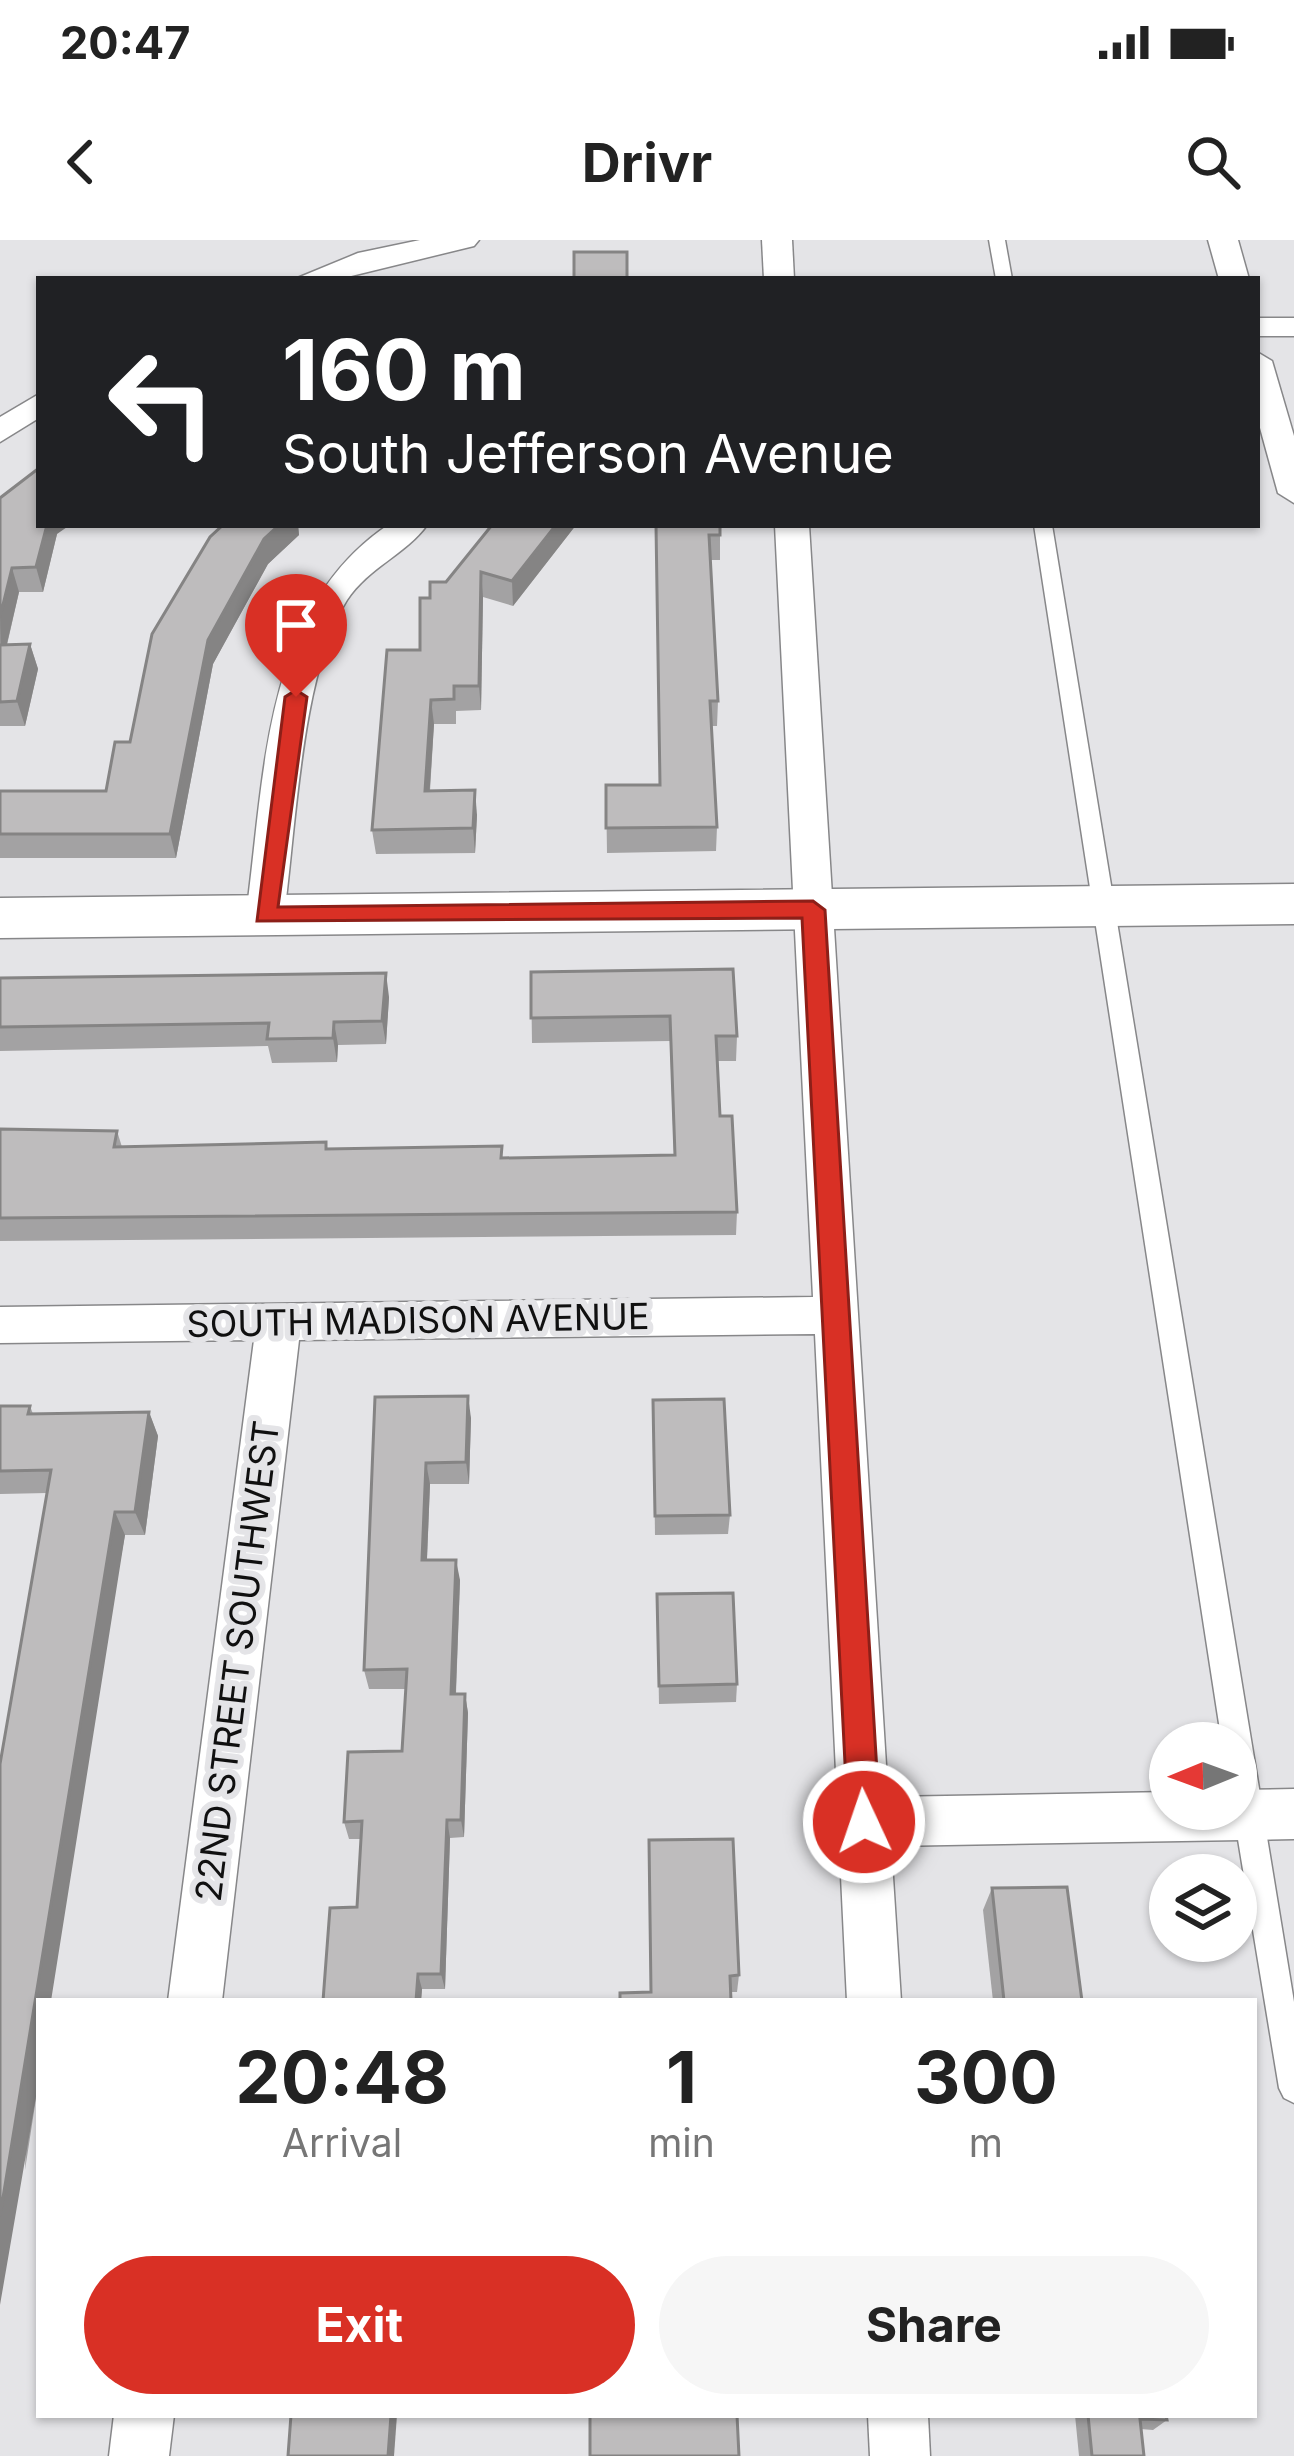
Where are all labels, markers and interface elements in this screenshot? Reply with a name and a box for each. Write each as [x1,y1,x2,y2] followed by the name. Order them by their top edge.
[60,15,190,70] text: 20:47
[48,129,114,195] icon: back
[1180,129,1246,195] icon: search
[582,130,712,195] text: Drivr
[282,319,526,420] text: 160 m
[84,324,240,480] icon: left
[282,421,894,486] text: South Jefferson Avenue
[245,574,347,697] pin
[263,592,329,658] icon: arrive
[186,1294,650,1346] street label: SOUTH MADISON AVENUE
[186,1418,288,1904] street label: 22ND STREET SOUTHWEST
[1149,1722,1257,1830] north arrow
[1149,1722,1257,1962] map controls
[801,1759,927,1885] position arrow
[1149,1854,1257,1962] button: layers
[235,2033,449,2120] text: 20:48
[666,2033,697,2120] text: 1
[914,2033,1058,2120] text: 300
[282,2119,402,2166] text: Arrival
[648,2119,715,2166] text: min
[969,2119,1003,2166] text: m
[84,2256,635,2394] button: Exit
[659,2256,1209,2394] button: Share

